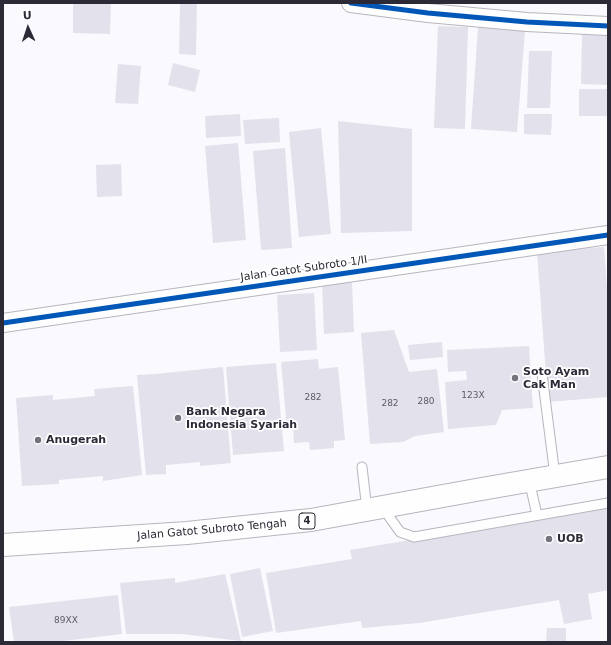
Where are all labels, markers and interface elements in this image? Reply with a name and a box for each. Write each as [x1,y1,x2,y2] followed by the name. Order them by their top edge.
[8,8,48,48] north arrow
[23,9,32,22] text: U
[240,254,368,284] street label: Jalan Gatot Subroto 1/II
[523,365,589,391] place label: Soto Ayam Cak Man
[510,373,520,383] marker: Soto Ayam Cak Man
[461,391,485,401] house number: 123X
[304,393,322,403] house number: 282
[417,397,435,407] house number: 280
[381,399,399,409] house number: 282
[186,405,297,431] place label: Bank Negara Indonesia Syariah
[173,413,183,423] marker: Bank Negara Indonesia Syariah
[46,433,106,447] place label: Anugerah
[33,435,43,445] marker: Anugerah
[299,513,315,529] road number: 4
[137,517,287,543] street label: Jalan Gatot Subroto Tengah
[557,532,584,546] place label: UOB
[544,534,554,544] marker: UOB
[54,616,78,626] house number: 89XX

